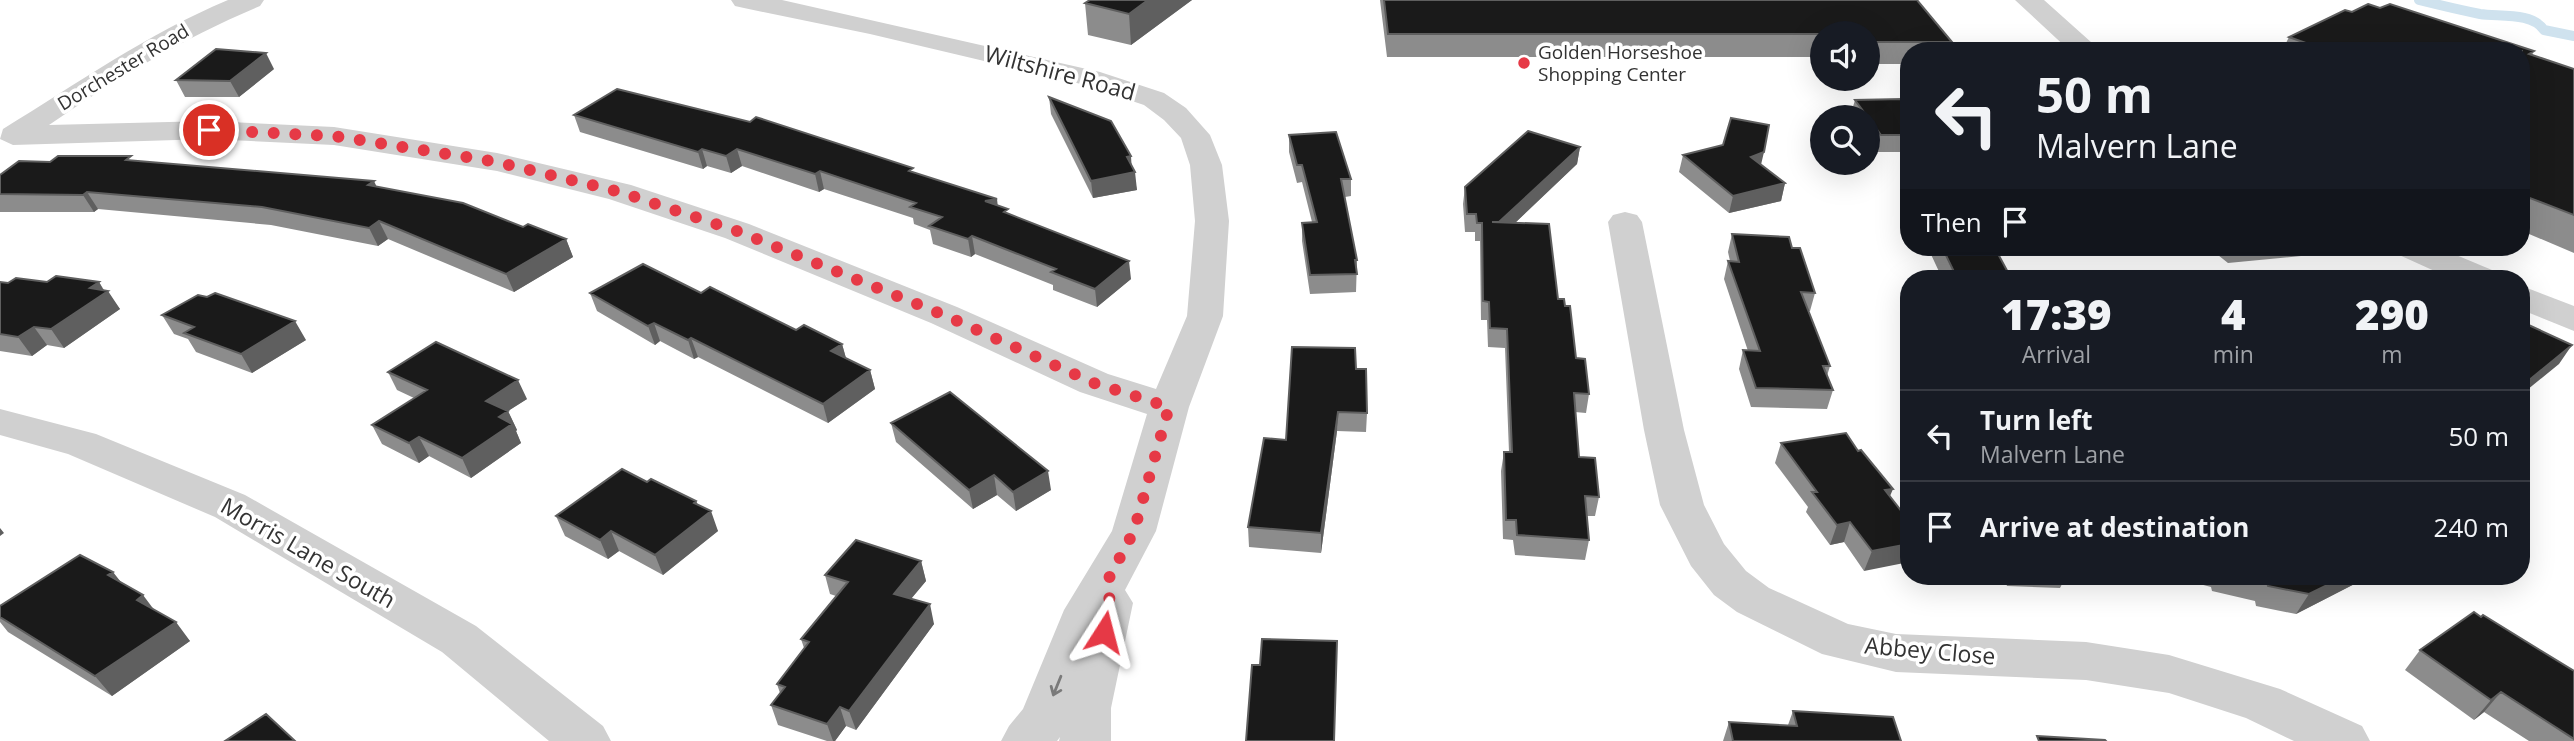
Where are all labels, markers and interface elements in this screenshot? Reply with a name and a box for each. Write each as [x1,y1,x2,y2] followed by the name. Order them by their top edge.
[52,17,194,117] street label: Dorchester Road
[1810,21,1880,175] map controls
[1810,21,1880,91] button: sound
[981,37,1139,108] street label: Wiltshire Road
[1538,39,1703,87] place label: Golden Horseshoe Shopping Center
[1516,55,1532,71] marker: Golden Horseshoe Shopping Center
[2036,61,2153,127] text: 50 m
[1921,70,2012,161] icon: left
[179,100,239,160] pin
[1810,105,1880,175] button: search
[190,111,228,149] icon: arrive
[2036,124,2238,167] text: Malvern Lane
[1996,203,2034,241] icon: arrive
[1921,204,1982,240] text: Then
[2001,285,2112,342] text: 17:39
[2221,285,2246,342] text: 4
[2355,285,2429,342] text: 290
[2022,338,2091,370] text: Arrival
[2213,338,2254,370] text: min
[2381,338,2403,370] text: m
[1980,402,2092,438] text: Turn left
[1921,417,1959,455] icon: left
[2448,418,2509,454] text: 50 m
[1980,438,2125,470] text: Malvern Lane
[215,489,402,615] street label: Morris Lane South
[1921,508,1959,546] icon: arrive
[1980,509,2249,545] text: Arrive at destination
[2434,509,2509,545] text: 240 m
[1067,595,1141,669] position arrow
[1863,628,1997,672] street label: Abbey Close
[1050,674,1063,696] one-way arrow

